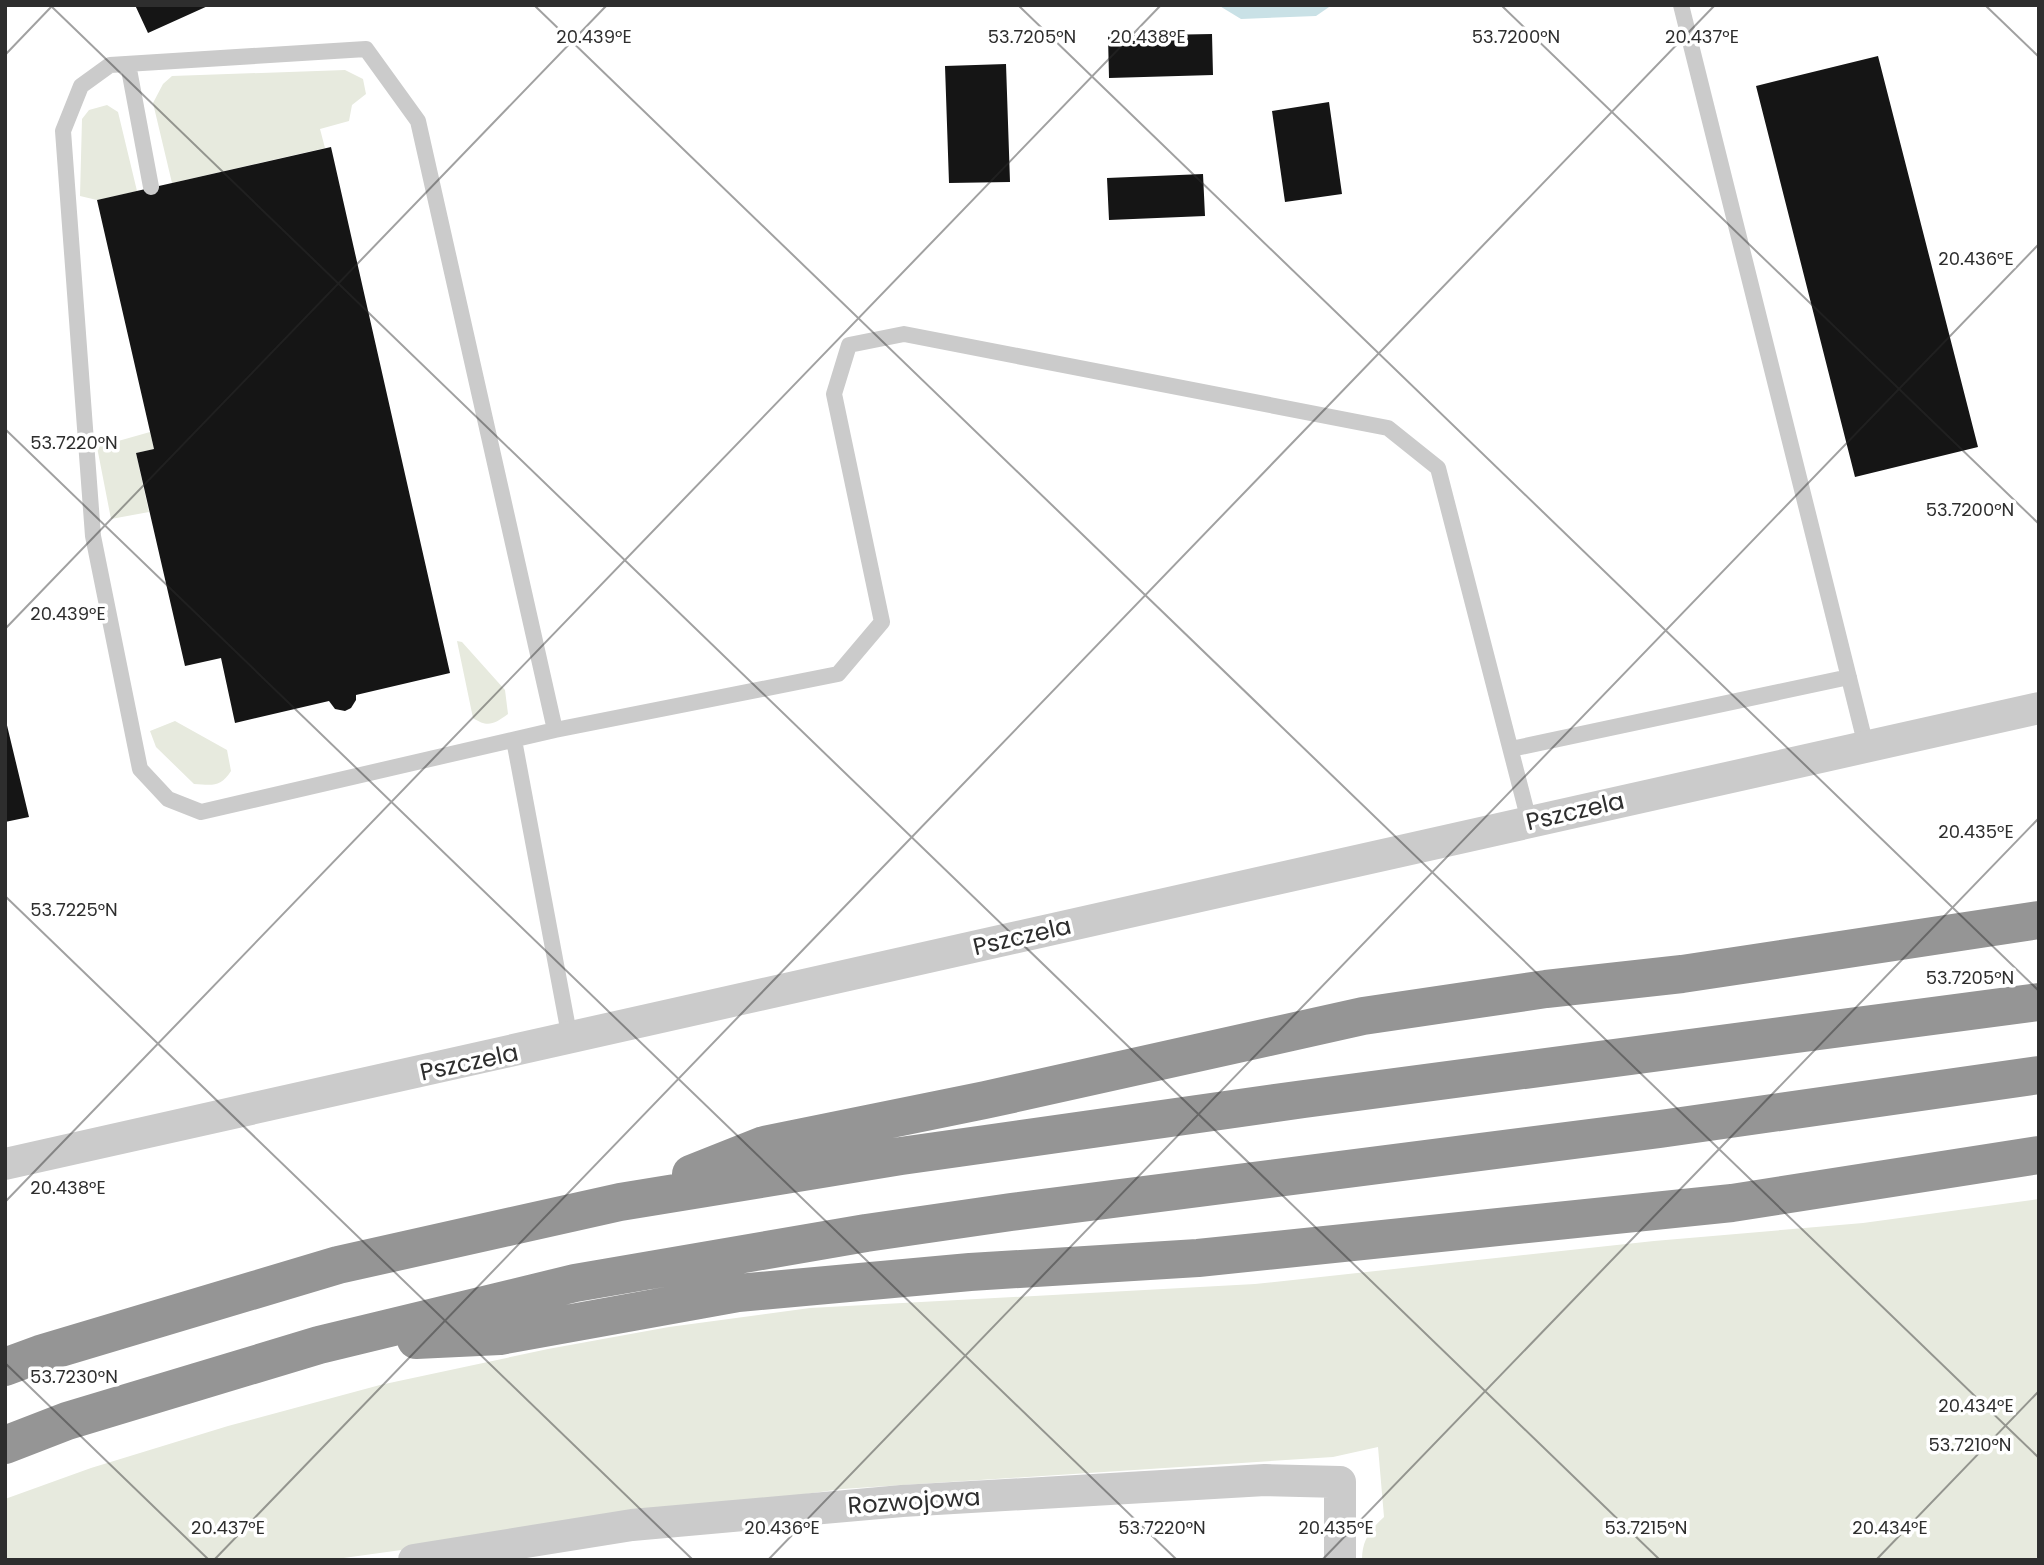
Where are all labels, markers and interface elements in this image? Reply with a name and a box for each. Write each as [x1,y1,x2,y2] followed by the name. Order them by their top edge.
[556,24,632,49] text: 20.439°E
[988,24,1076,49] text: 53.7205°N
[1110,24,1186,49] text: 20.438°E
[1472,24,1560,49] text: 53.7200°N
[1665,24,1739,49] text: 20.437°E
[1938,246,2014,271] text: 20.436°E
[30,430,118,455] text: 53.7220°N
[1926,497,2014,522] text: 53.7200°N
[30,601,106,626] text: 20.439°E
[1523,784,1627,838] street label: Pszczela
[1938,819,2014,844] text: 20.435°E
[30,897,118,922] text: 53.7225°N
[970,909,1074,963] street label: Pszczela
[1926,965,2014,990] text: 53.7205°N
[417,1035,521,1089] street label: Pszczela
[30,1175,106,1200] text: 20.438°E
[30,1364,118,1389] text: 53.7230°N
[1938,1393,2014,1418] text: 20.434°E
[1929,1432,2011,1457] text: 53.7210°N
[846,1480,982,1522] street label: Rozwojowa
[191,1515,265,1540] text: 20.437°E
[744,1515,820,1540] text: 20.436°E
[1118,1515,1206,1540] text: 53.7220°N
[1298,1515,1374,1540] text: 20.435°E
[1605,1515,1687,1540] text: 53.7215°N
[1852,1515,1928,1540] text: 20.434°E

